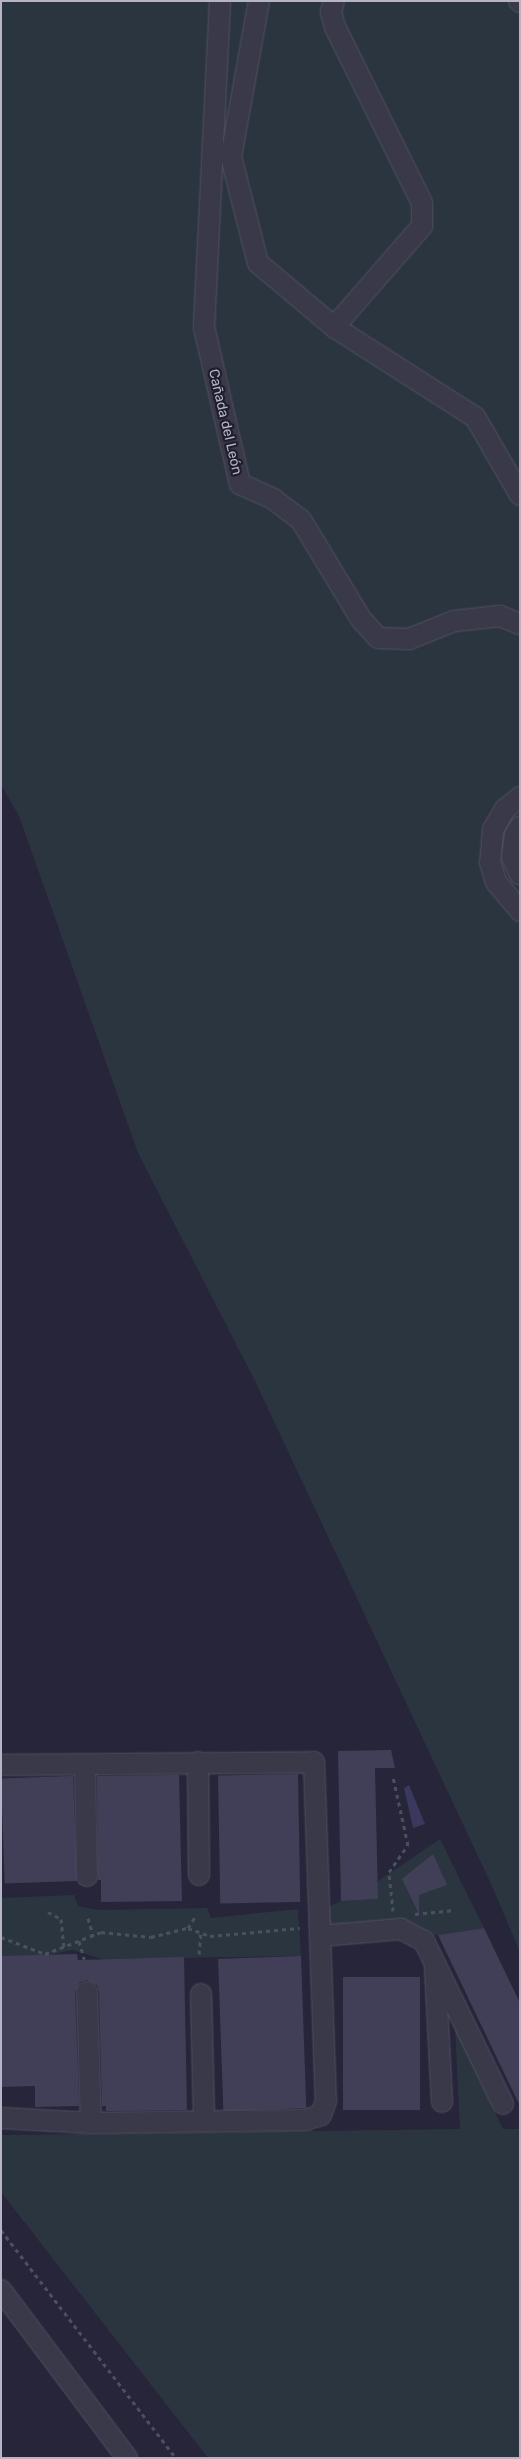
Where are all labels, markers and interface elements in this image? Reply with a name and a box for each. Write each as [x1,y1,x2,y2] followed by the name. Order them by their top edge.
[205,368,245,476] street label: Cañada del León

